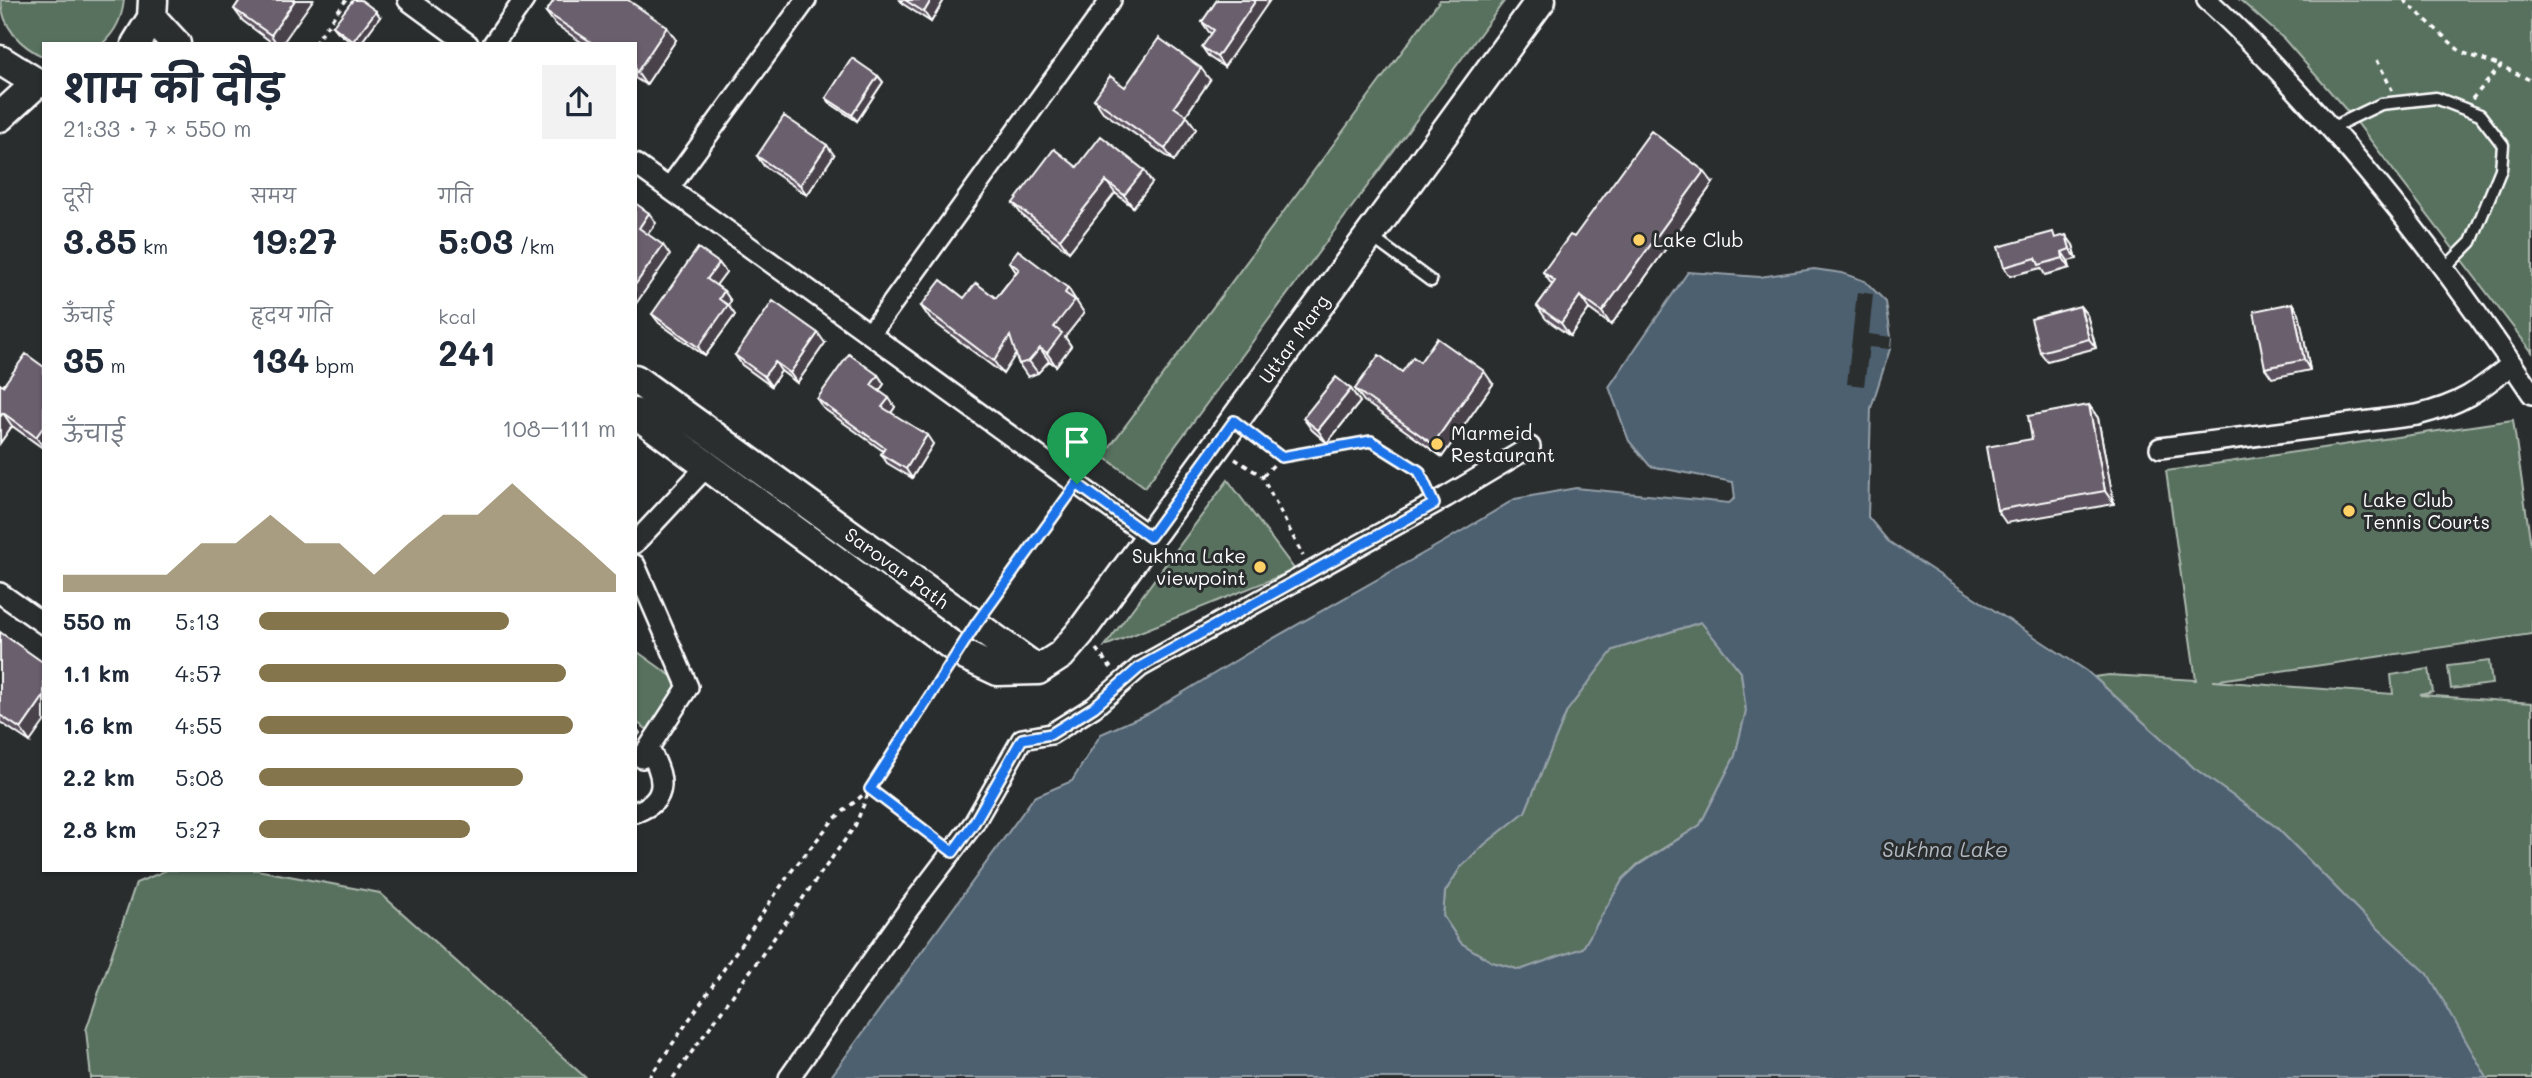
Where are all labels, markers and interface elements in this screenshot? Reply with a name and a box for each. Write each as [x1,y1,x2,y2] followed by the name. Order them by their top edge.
[63,62,283,112] text: शाम की दौड़
[542,65,616,139] button: share
[63,113,252,143] text: 21:33 · 7 × 550 m
[63,183,93,208] text: दूरी
[251,183,296,208] text: समय
[438,183,473,208] text: गति
[63,217,137,263] text: 3.85
[251,217,337,263] text: 19:27
[438,217,513,263] text: 5:03
[1653,227,1744,252] place label: Lake Club
[1631,232,1647,248] marker: Lake Club
[137,234,168,259] text: km
[513,234,555,259] text: /km
[1253,289,1334,388] street label: Uttar Marg
[63,302,114,327] text: ऊँचाई
[251,302,333,327] text: हृदय गति
[438,304,476,329] text: kcal
[438,329,496,375] text: 241
[63,336,104,382] text: 35
[251,336,309,382] text: 134
[104,353,126,378] text: m
[309,353,354,378] text: bpm
[1047,412,1107,484] pin
[502,413,616,443] text: 108–111 m
[63,418,125,448] text: ऊँचाई
[1451,420,1555,467] place label: Marmeid Restaurant
[1058,423,1096,461] icon: arrive
[1429,436,1445,452] marker: Marmeid Restaurant
[2363,487,2490,534] place label: Lake Club Tennis Courts
[2341,503,2357,519] marker: Lake Club Tennis Courts
[840,521,955,614] street label: Sarovar Path
[1132,543,1246,590] place label: Sukhna Lake viewpoint
[1252,559,1268,575] marker: Sukhna Lake viewpoint
[63,606,131,636] text: 550 m
[175,606,219,636] text: 5:13
[63,658,129,688] text: 1.1 km
[175,658,222,688] text: 4:57
[63,710,133,740] text: 1.6 km
[175,710,222,740] text: 4:55
[63,762,135,792] text: 2.2 km
[175,762,224,792] text: 5:08
[63,814,136,844] text: 2.8 km
[175,814,221,844] text: 5:27
[1882,835,2008,862] water label: Sukhna Lake

